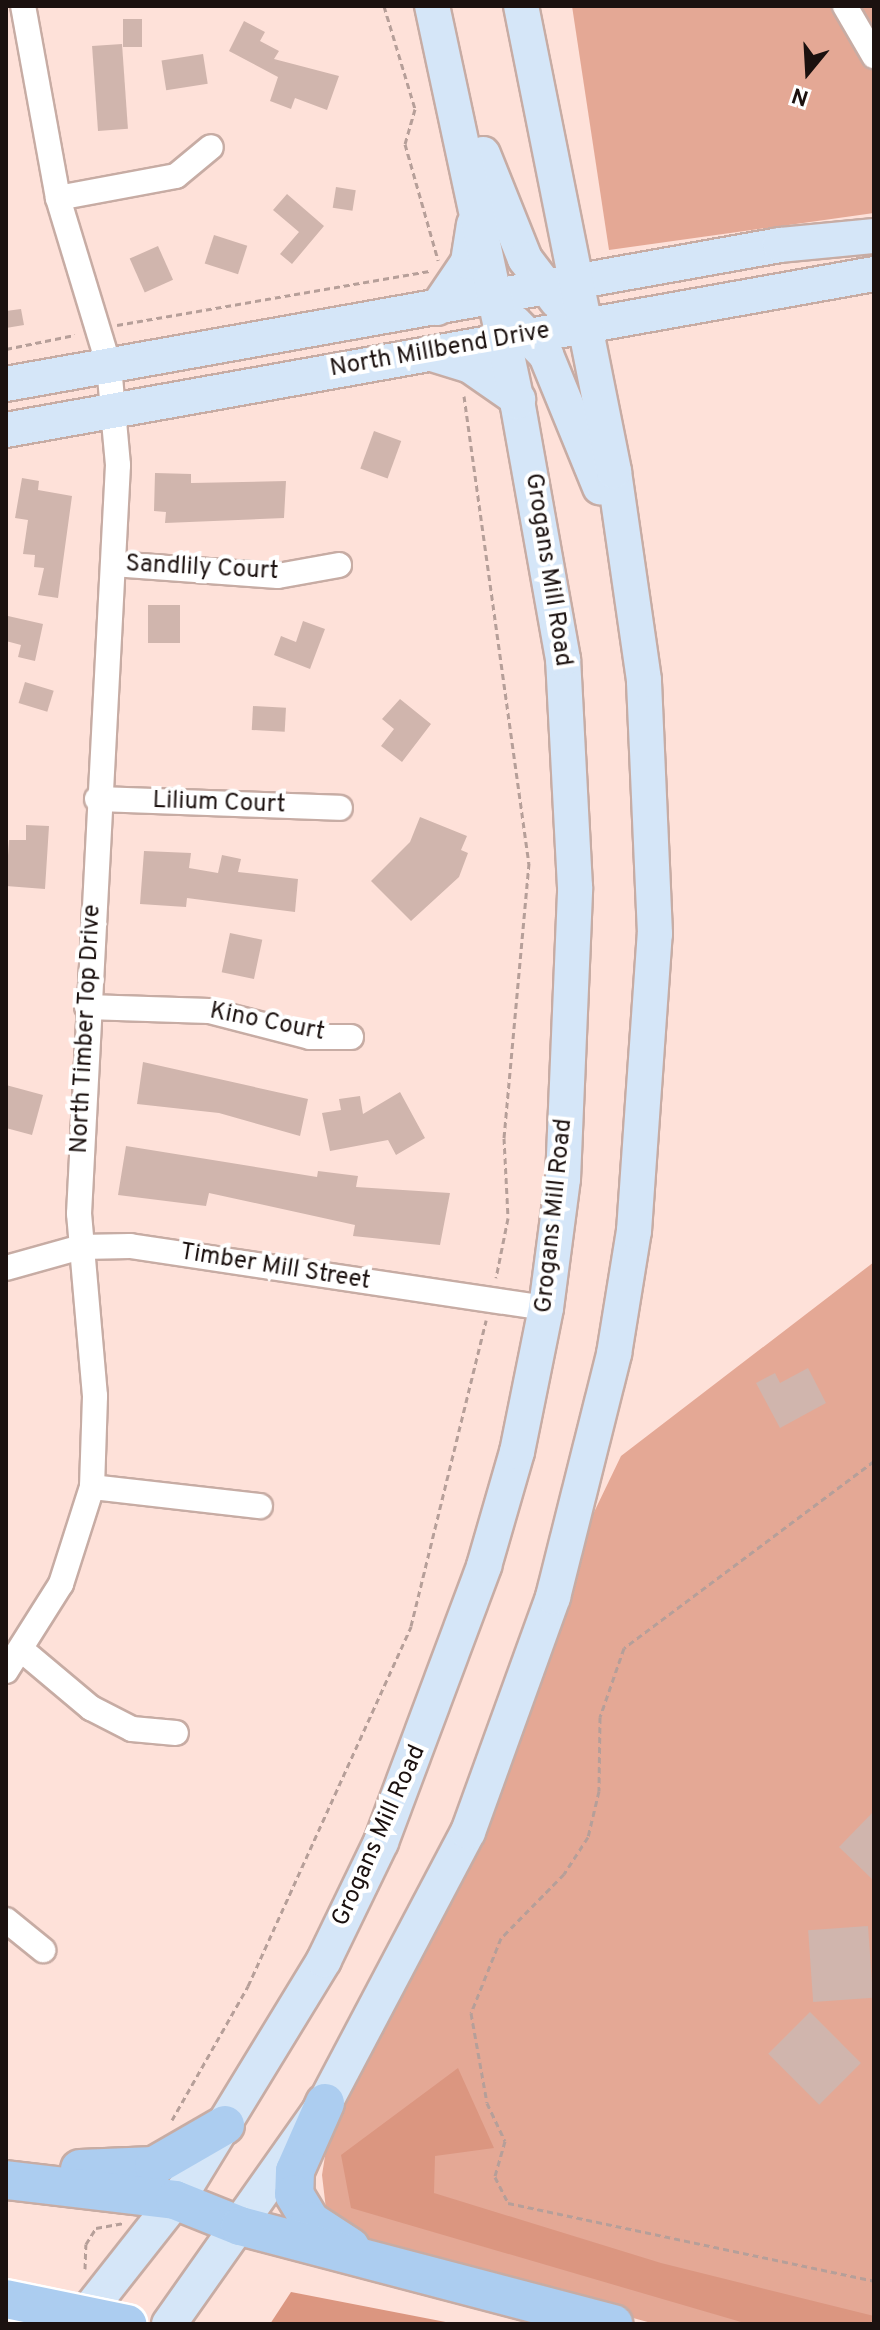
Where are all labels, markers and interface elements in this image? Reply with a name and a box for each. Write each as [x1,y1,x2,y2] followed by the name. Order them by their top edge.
[768,32,848,112] north arrow
[789,80,812,111] text: N
[328,317,552,385] street label: North Millbend Drive
[518,471,576,669] street label: Grogans Mill Road
[125,551,279,587] street label: Sandlily Court
[152,787,286,821] street label: Lilium Court
[66,903,108,1155] street label: North Timber Top Drive
[207,998,327,1048] street label: Kino Court
[530,1117,580,1315] street label: Grogans Mill Road
[178,1239,372,1297] street label: Timber Mill Street
[327,1741,433,1931] street label: Grogans Mill Road

